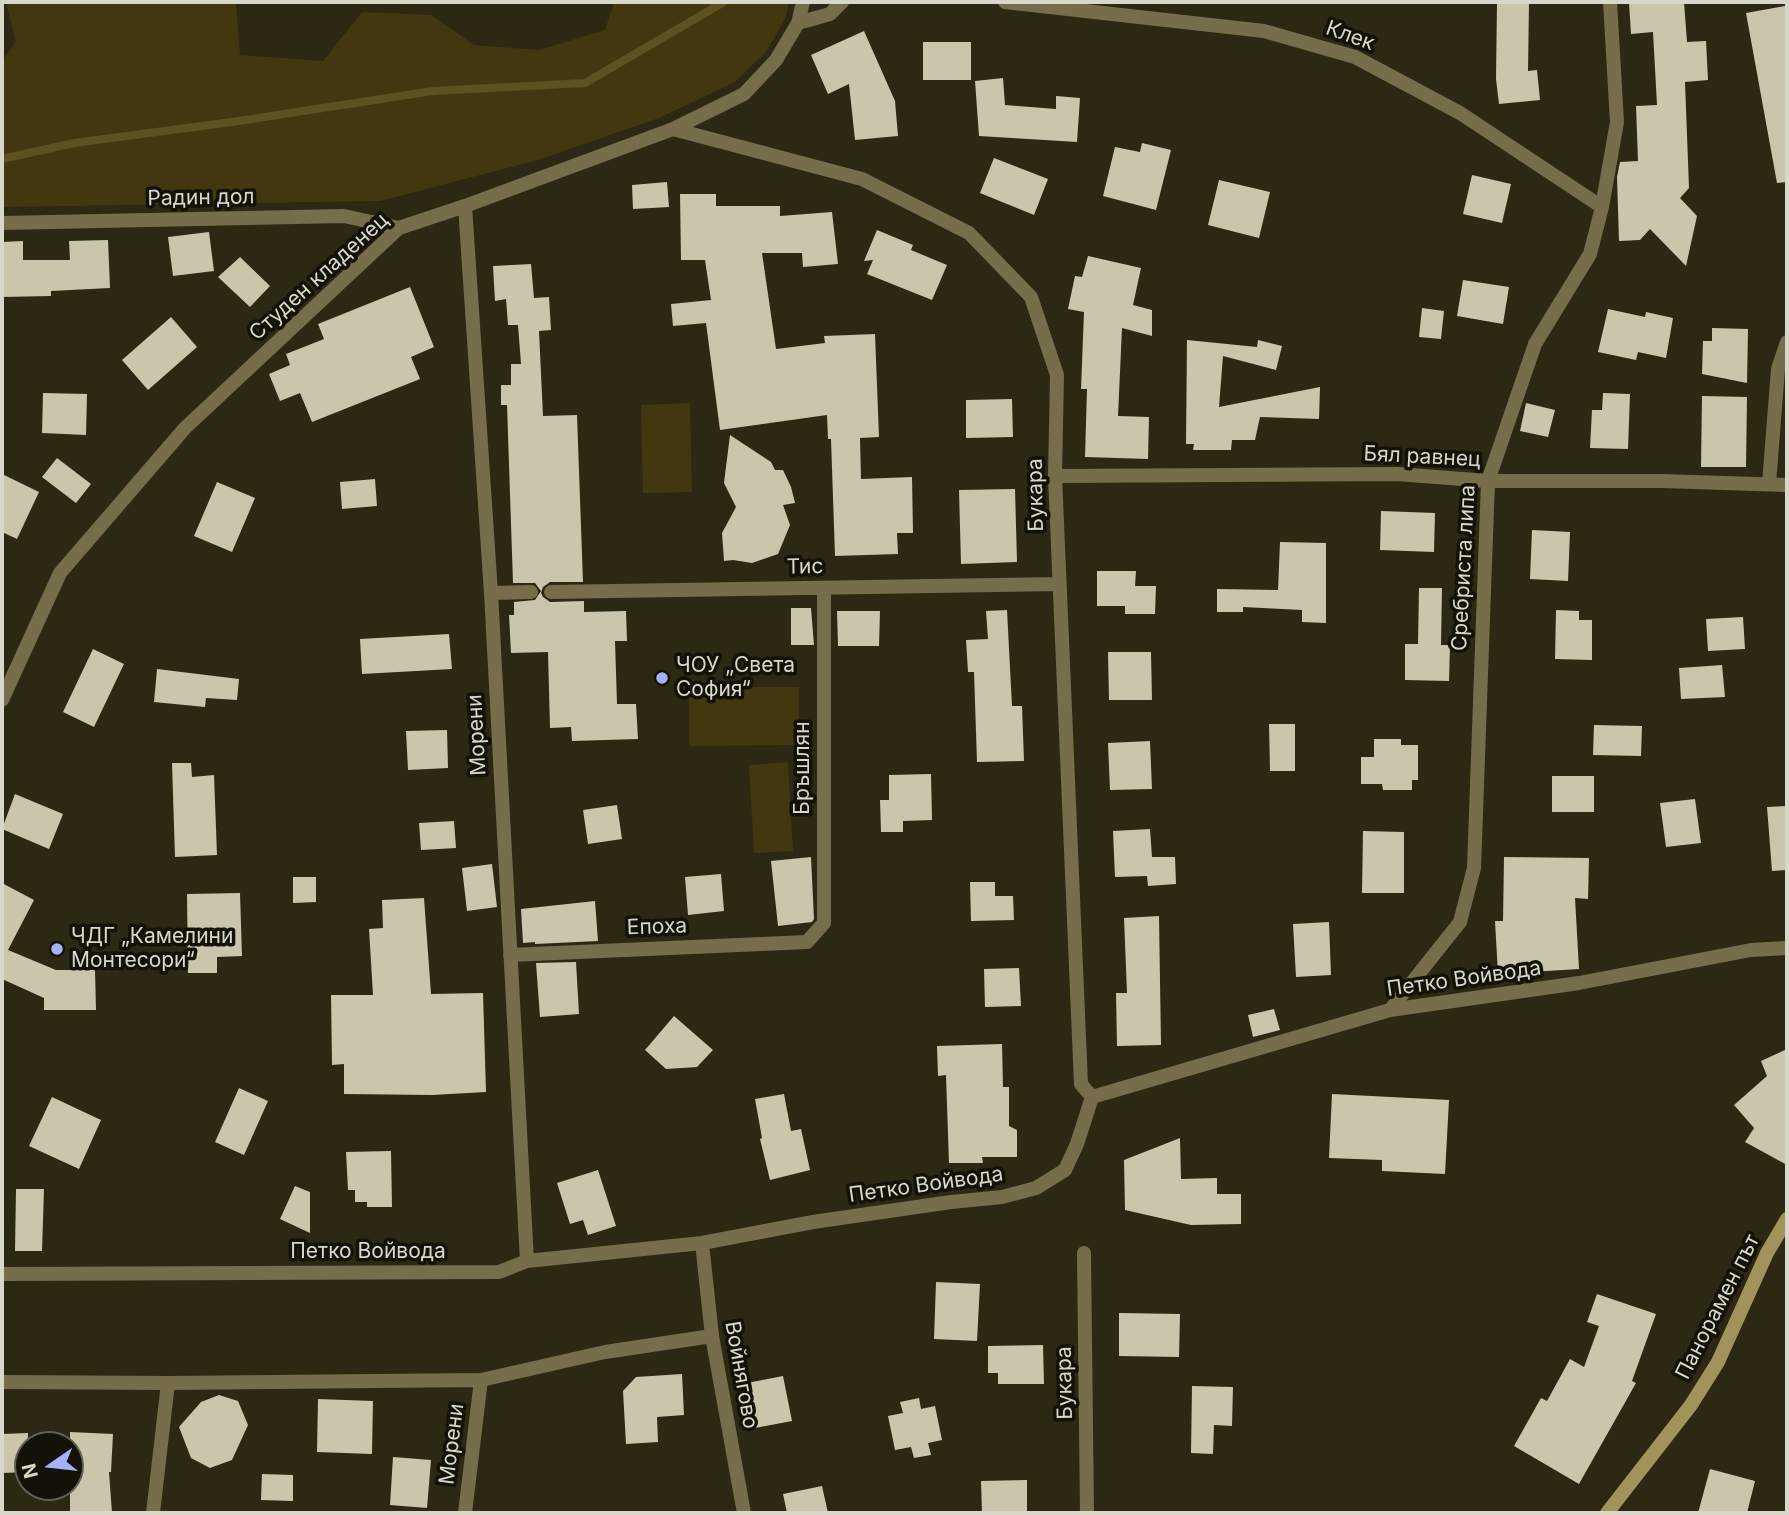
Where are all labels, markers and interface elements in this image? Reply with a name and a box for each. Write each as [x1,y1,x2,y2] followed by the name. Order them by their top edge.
[1322,16,1378,56] street label: Клек
[147,184,255,212] street label: Радин дол
[244,208,394,346] street label: Студен кладенец
[1363,441,1481,473] street label: Бял равнец
[1023,458,1049,532] street label: Букара
[1447,484,1481,652] street label: Сребриста липа
[786,554,824,580] street label: Тис
[676,653,795,703] place label: ЧОУ „Света София“
[654,670,670,686] marker: ЧОУ „Света София“
[462,694,492,776] street label: Морени
[790,721,816,815] street label: Бръшлян
[626,913,688,941] street label: Епоха
[71,924,233,974] place label: ЧДГ „Камелини Монтесори“
[49,941,65,957] marker: ЧДГ „Камелини Монтесори“
[1385,956,1543,1002] street label: Петко Войвода
[847,1162,1005,1208] street label: Петко Войвода
[1671,1230,1765,1384] street label: Панорамен път
[290,1239,446,1265] street label: Петко Войвода
[719,1319,763,1431] street label: Войнягово
[1052,1346,1078,1420] street label: Букара
[435,1402,469,1486] street label: Морени
[14,1431,84,1501] north arrow
[17,1461,43,1481] text: N

